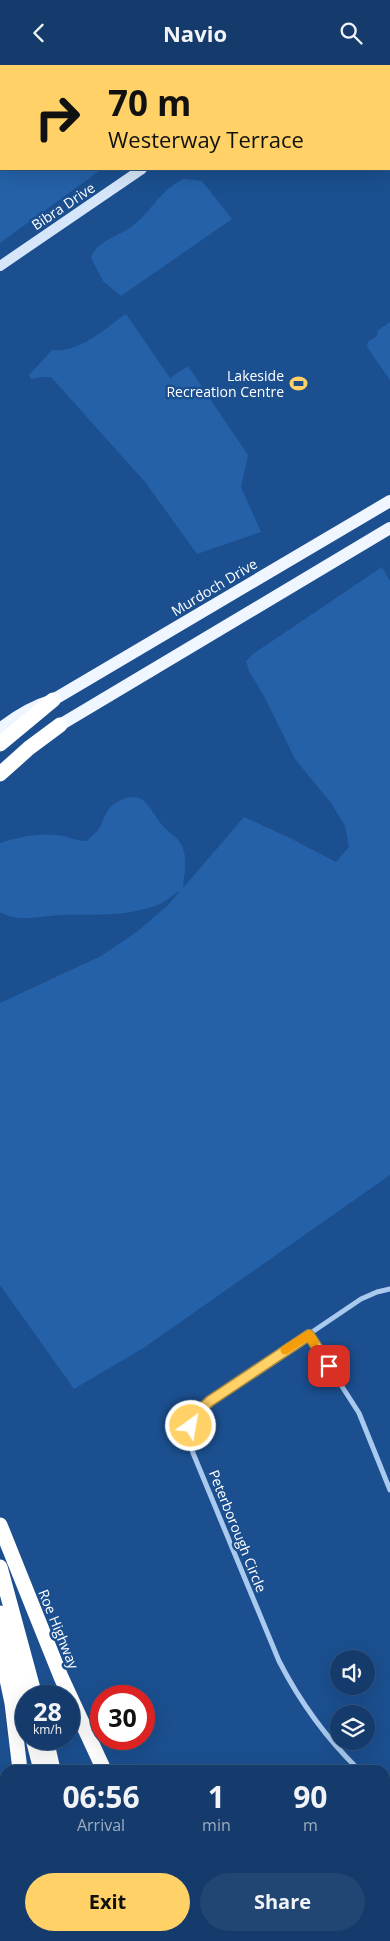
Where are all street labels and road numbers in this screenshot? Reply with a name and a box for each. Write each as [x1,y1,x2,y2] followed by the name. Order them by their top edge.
[28,178,98,234] street label: Bibra Drive
[167,554,261,620] street label: Murdoch Drive
[205,1467,271,1595] street label: Peterborough Circle
[34,1586,84,1673] street label: Roe Highway

